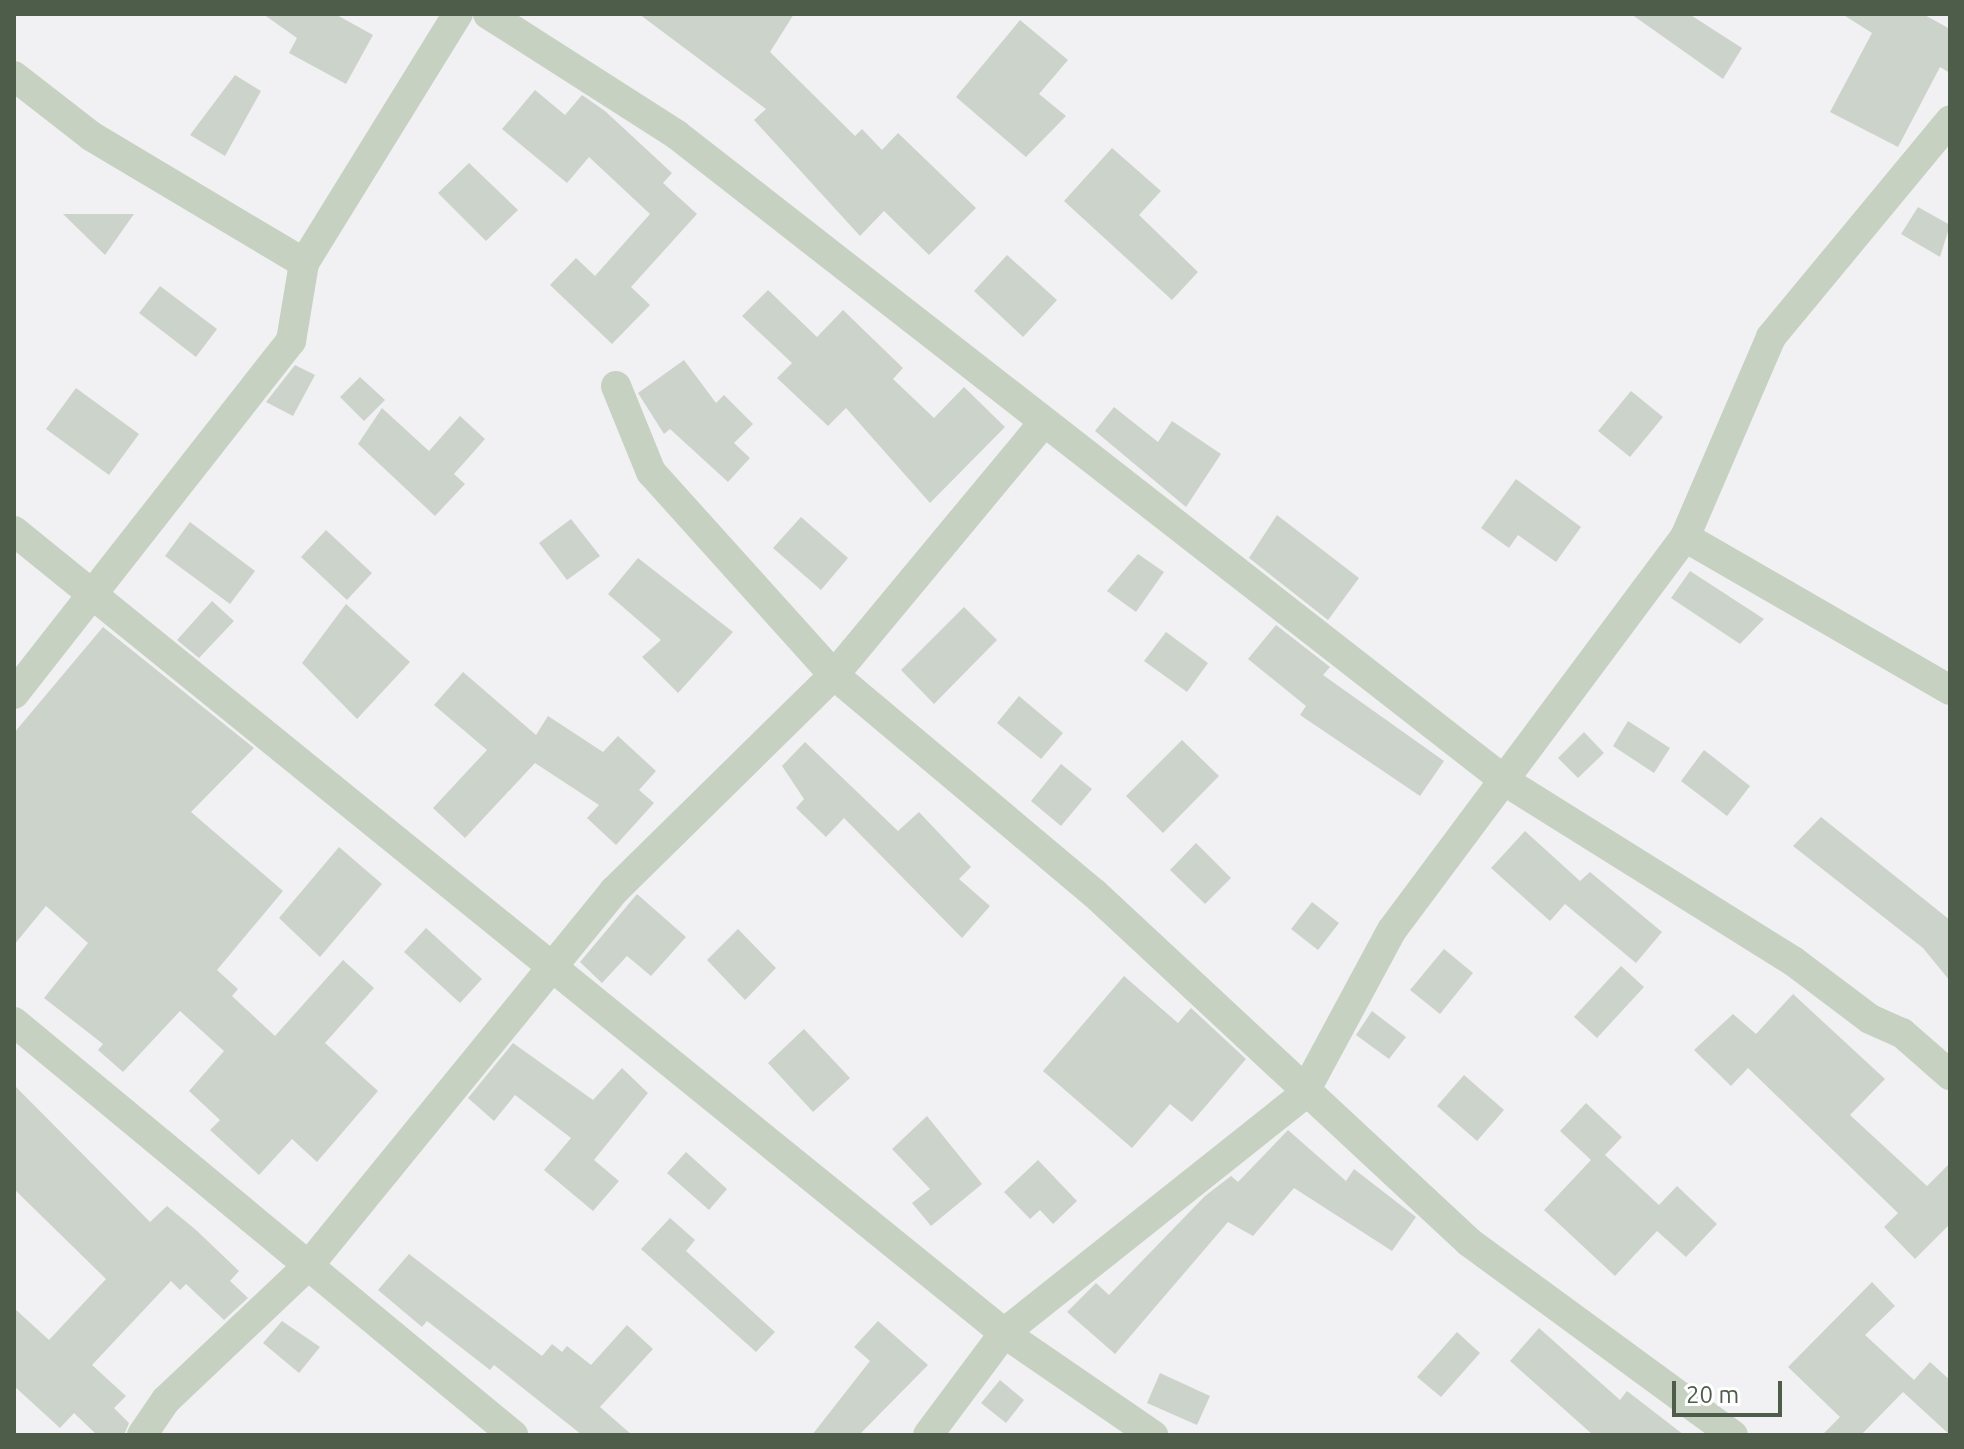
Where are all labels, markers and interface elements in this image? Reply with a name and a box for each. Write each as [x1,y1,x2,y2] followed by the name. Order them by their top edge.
[1676,1365,1786,1415] scale bar
[1686,1381,1739,1408] text: 20 m

